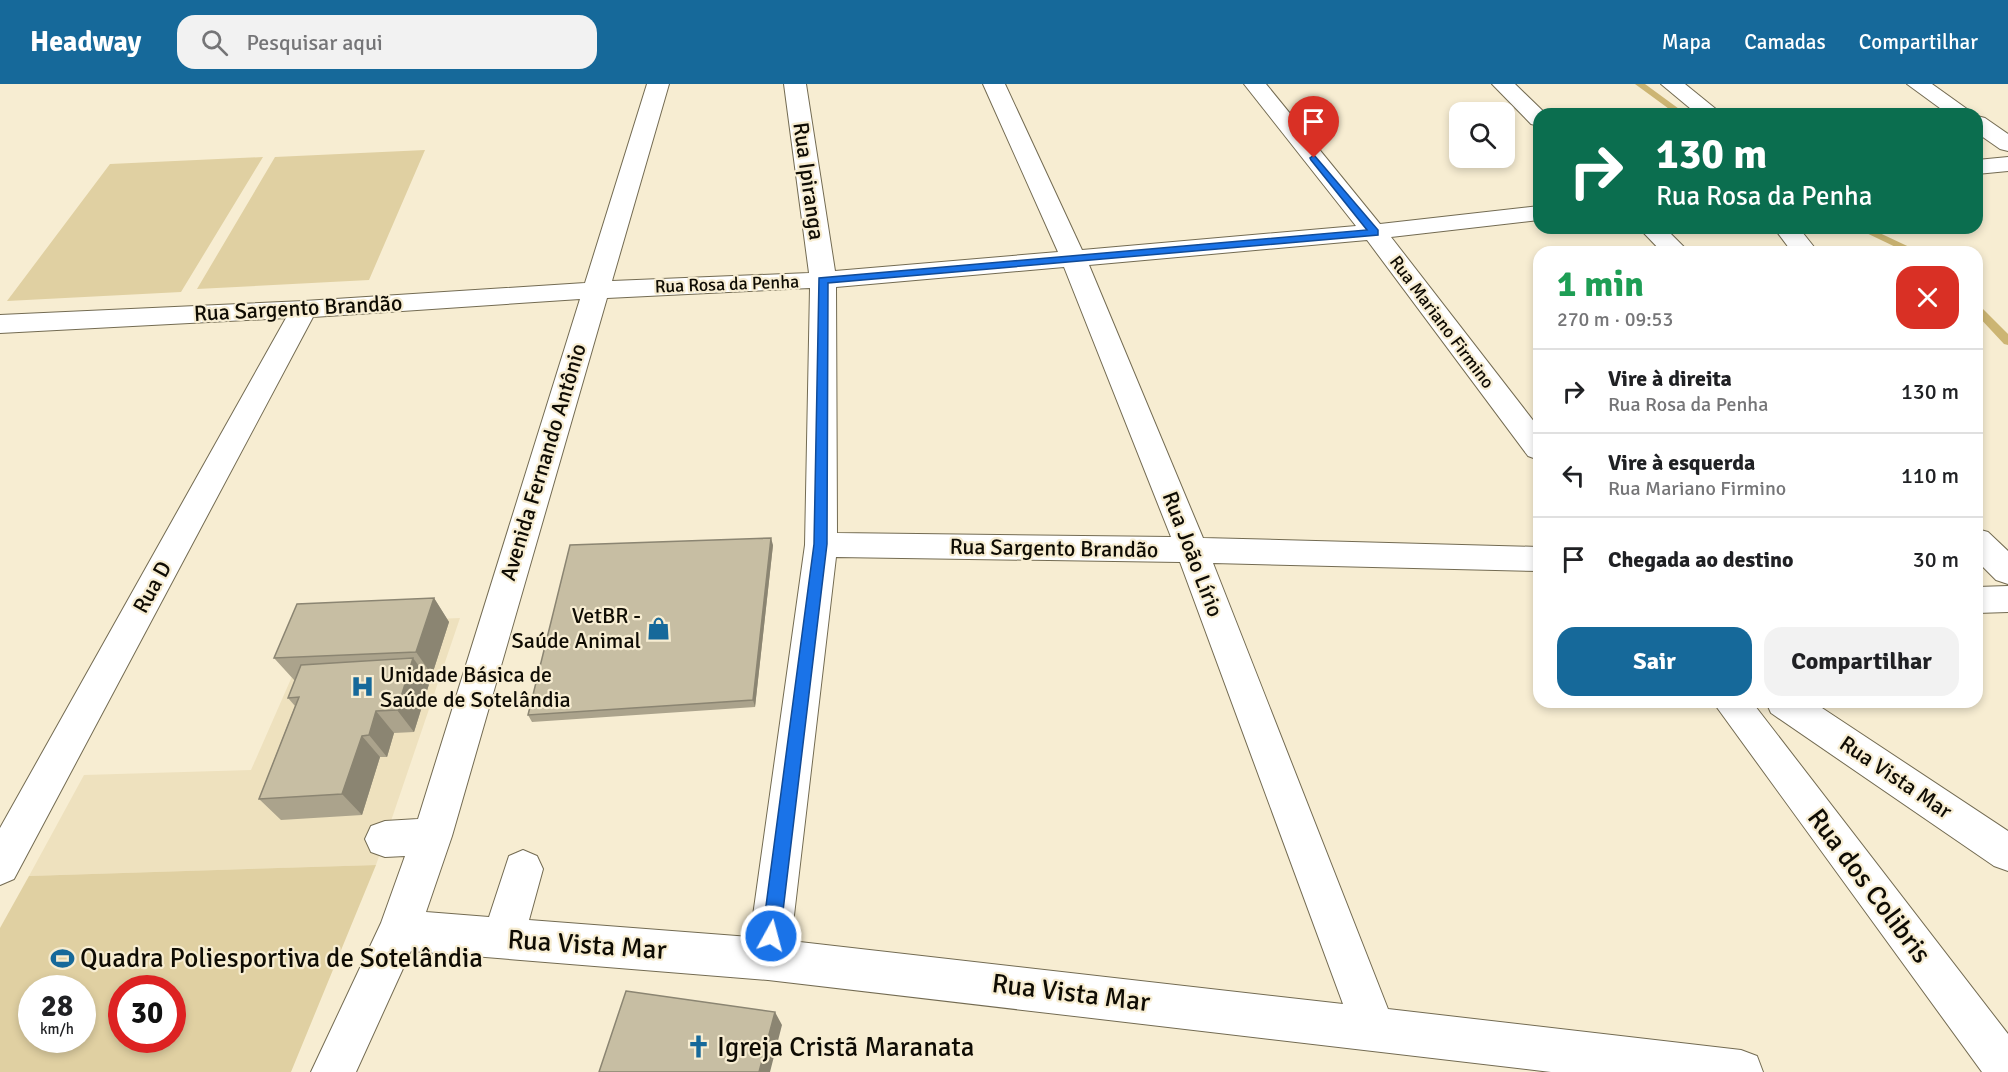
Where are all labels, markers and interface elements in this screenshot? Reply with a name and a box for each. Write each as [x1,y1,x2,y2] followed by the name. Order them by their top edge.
[177,15,597,69] search box
[30,25,141,59] text: Headway
[198,26,231,59] icon: search
[246,29,383,56] text: Pesquisar aqui
[1662,29,1711,55] text: Mapa
[1744,29,1826,55] text: Camadas
[1859,29,1978,55] text: Compartilhar
[1288,96,1339,158] pin
[1449,102,1515,168] map controls
[1449,102,1515,168] button: search
[1297,105,1330,138] icon: arrive
[787,120,831,242] street label: Rua Ipiranga
[1656,129,1767,180] text: 130 m
[1557,132,1635,210] icon: right
[1656,180,1873,213] text: Rua Rosa da Penha
[1385,251,1499,393] street label: Rua Mariano Firmino
[1557,262,1644,307] text: 1 min
[1896,266,1959,329] button: close
[654,270,800,298] street label: Rua Rosa da Penha
[193,289,403,327] street label: Rua Sargento Brandão
[1557,307,1673,332] text: 270 m · 09:53
[494,340,592,584] street label: Avenida Fernando Antônio
[1608,365,1732,392] text: Vire à direita
[1557,375,1590,408] icon: right
[1901,378,1959,405] text: 130 m
[1608,392,1768,417] text: Rua Rosa da Penha
[1608,449,1755,476] text: Vire à esquerda
[1557,459,1590,492] icon: left
[1901,462,1959,489] text: 110 m
[1608,476,1786,501] text: Rua Mariano Firmino
[1157,487,1229,621] street label: Rua João Lírio
[949,533,1159,563] street label: Rua Sargento Brandão
[1557,543,1590,576] icon: arrive
[1608,546,1794,573] text: Chegada ao destino
[1913,546,1959,573] text: 30 m
[127,556,177,618] street label: Rua D
[512,602,641,654] place label: VetBR - Saúde Animal
[646,615,672,641] shop icon: VetBR - Saúde Animal
[1557,627,1752,696] button: Sair
[1764,627,1959,696] button: Compartilhar
[380,661,571,713] place label: Unidade Básica de Saúde de Sotelândia
[349,674,375,700] hospital icon: Unidade Básica de Saúde de Sotelândia
[1835,730,1957,824] street label: Rua Vista Mar
[1800,802,1938,970] street label: Rua dos Colibris
[739,904,803,968] position arrow
[506,923,668,967] street label: Rua Vista Mar
[80,942,483,975] place label: Quadra Poliesportiva de Sotelândia
[49,945,75,971] sports icon: Quadra Poliesportiva de Sotelândia
[990,967,1152,1019] street label: Rua Vista Mar
[108,975,186,1053] speed limit sign: 30
[41,988,73,1025] text: 28
[40,1020,74,1038] text: km/h
[717,1031,974,1064] place label: Igreja Cristã Maranata
[686,1034,712,1060] church icon: Igreja Cristã Maranata

